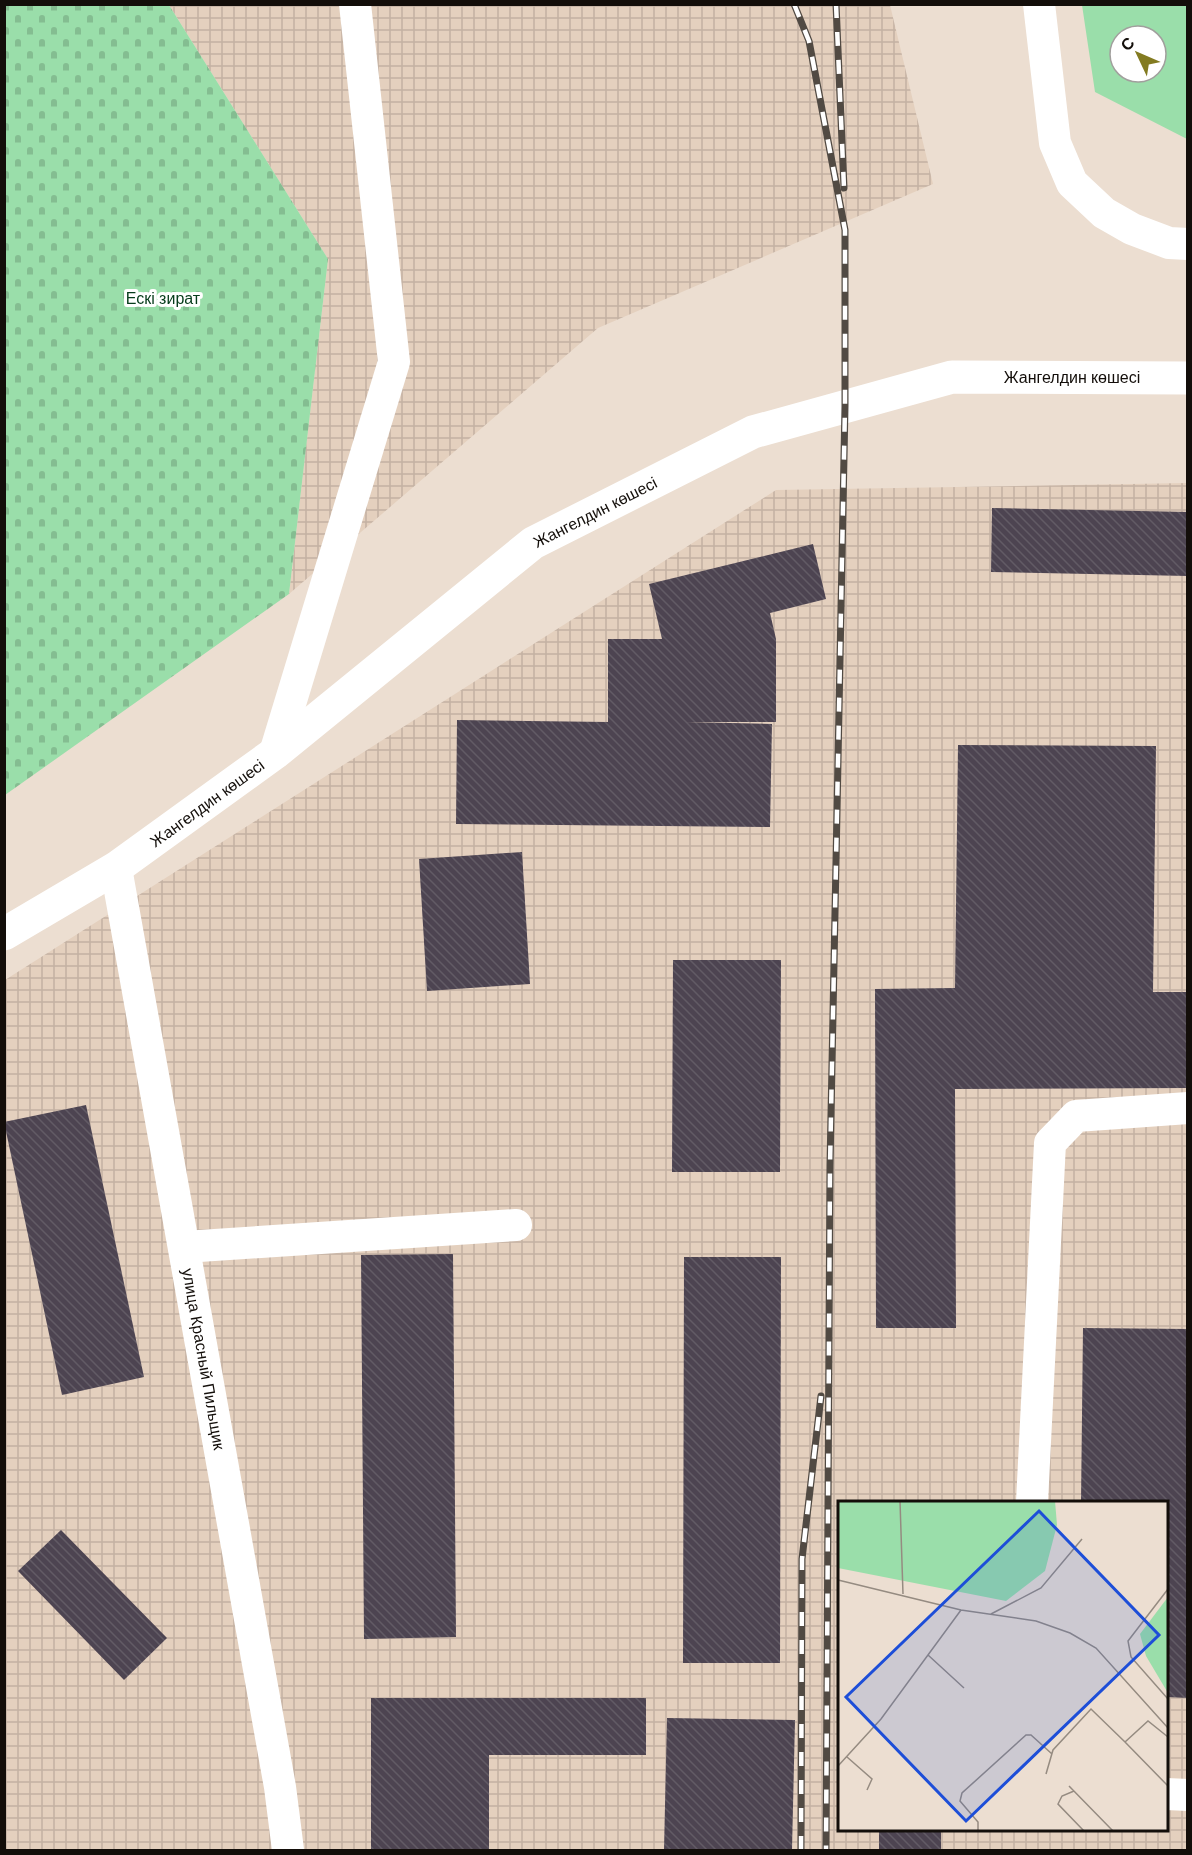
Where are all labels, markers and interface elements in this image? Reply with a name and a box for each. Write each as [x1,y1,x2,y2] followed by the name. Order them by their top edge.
[1108,24,1168,84] north arrow
[1116,32,1139,55] text: С
[126,288,201,309] park label: Ескі зират
[1004,367,1140,388] street label: Жангелдин көшесі
[530,472,661,553] street label: Жангелдин көшесі
[146,755,269,852] street label: Жангелдин көшесі
[177,1267,230,1453] street label: улица Красный Пильщик
[838,1501,1168,1831] inset map

